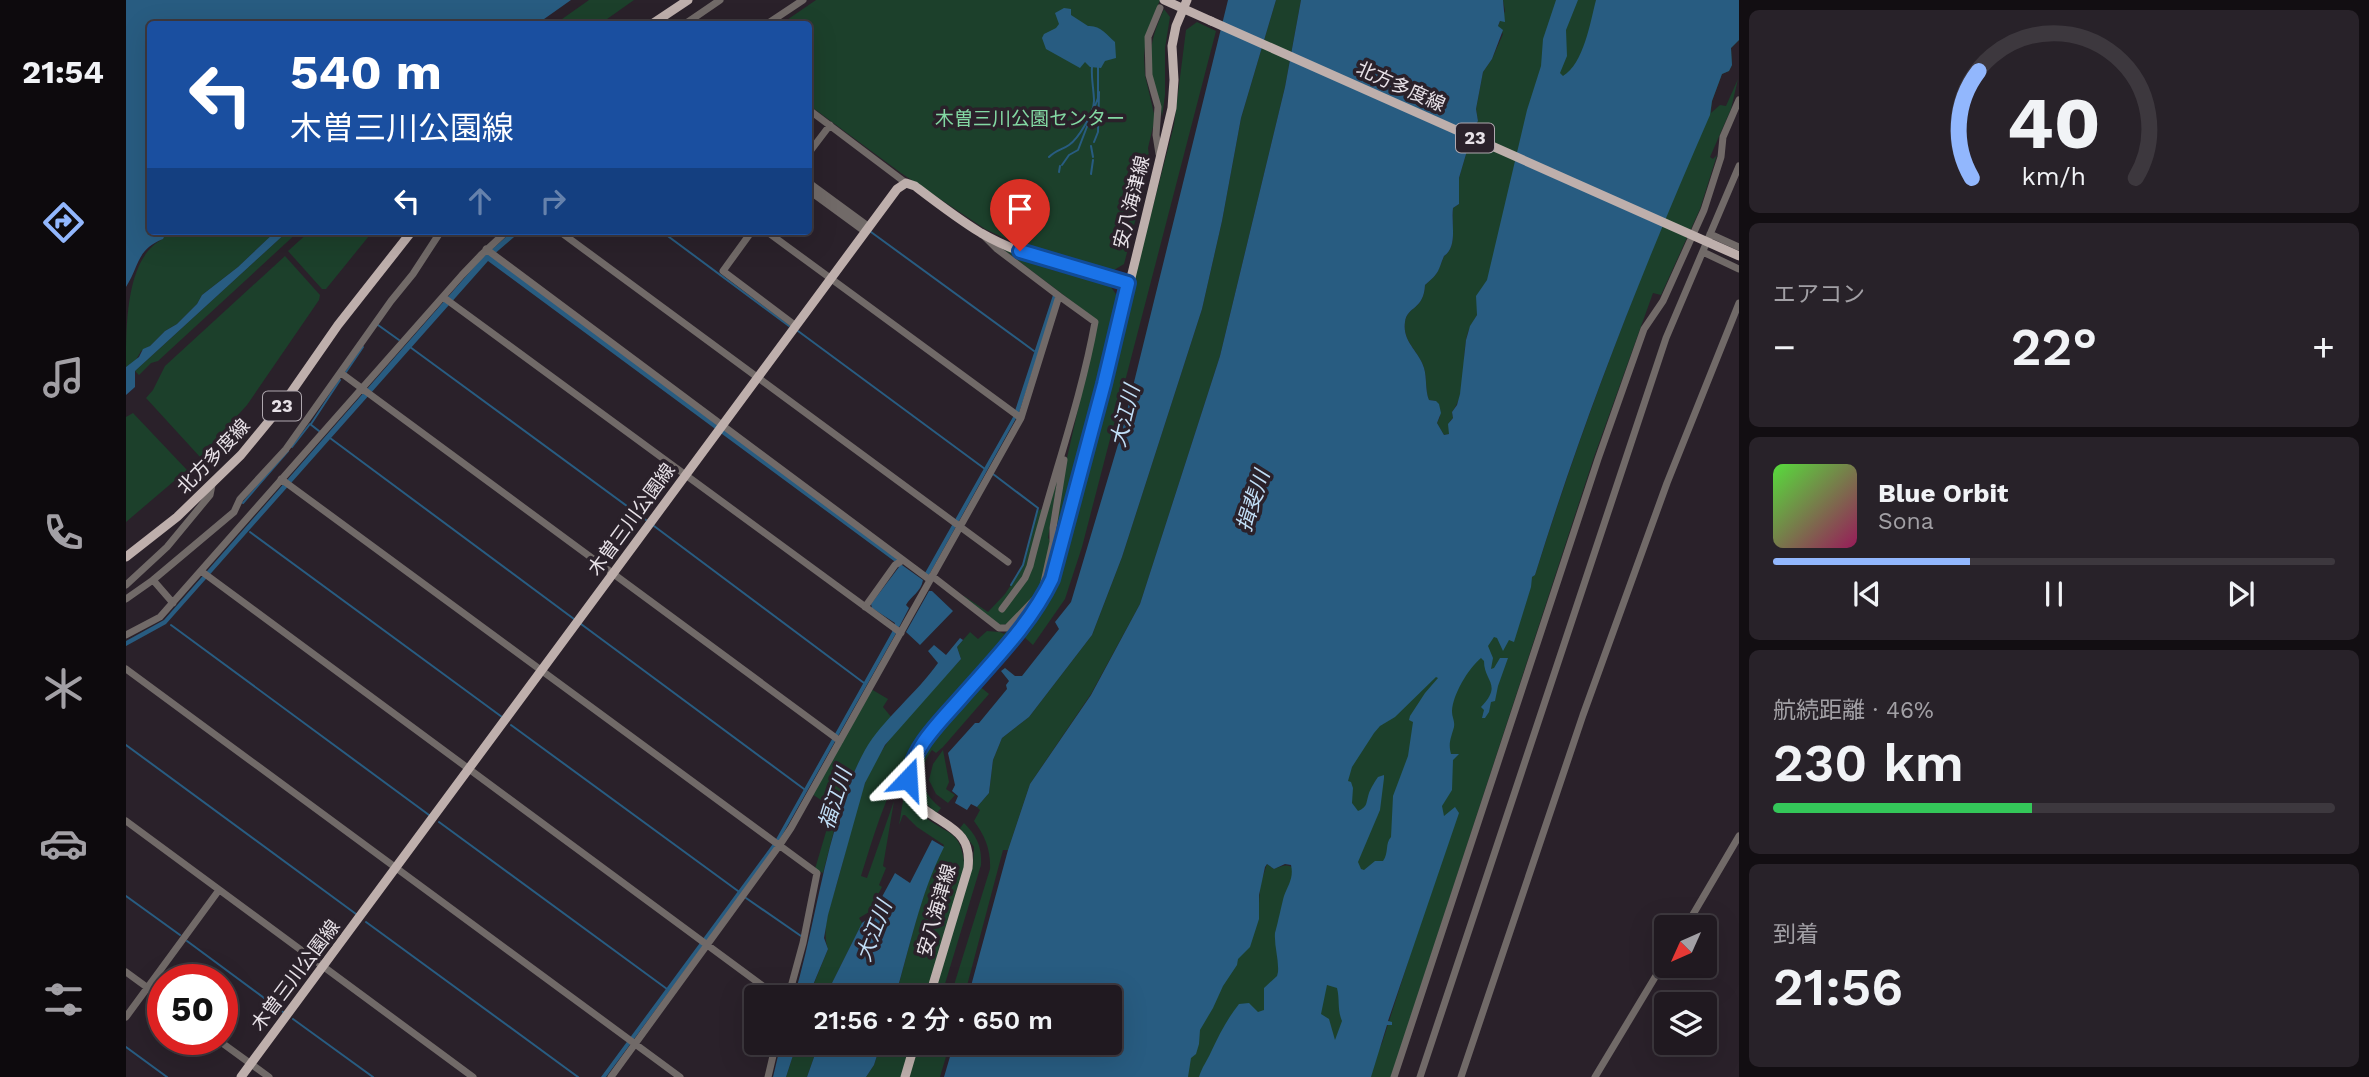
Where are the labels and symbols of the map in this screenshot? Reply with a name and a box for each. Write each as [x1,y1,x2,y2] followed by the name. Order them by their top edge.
[1353,57,1449,116] street label: 北方多度線
[935,107,1125,130] park label: 木曽三川公園センター
[1456,124,1494,153] road number: 23
[1109,153,1154,251] street label: 安八海津線
[990,179,1050,251] pin
[1105,380,1145,449] water label: 大江川
[263,392,301,420] road number: 23
[172,414,255,499] street label: 北方多度線
[583,459,680,580] street label: 木曽三川公園線
[1231,465,1275,535] water label: 揖斐川
[871,742,945,816] position arrow
[813,763,857,833] water label: 福江川
[912,861,961,959] street label: 安八海津線
[851,895,897,965] water label: 大江川
[246,915,345,1035] street label: 木曽三川公園線
[1654,915,1717,978] north arrow
[147,964,238,1055] speed limit sign: 50

